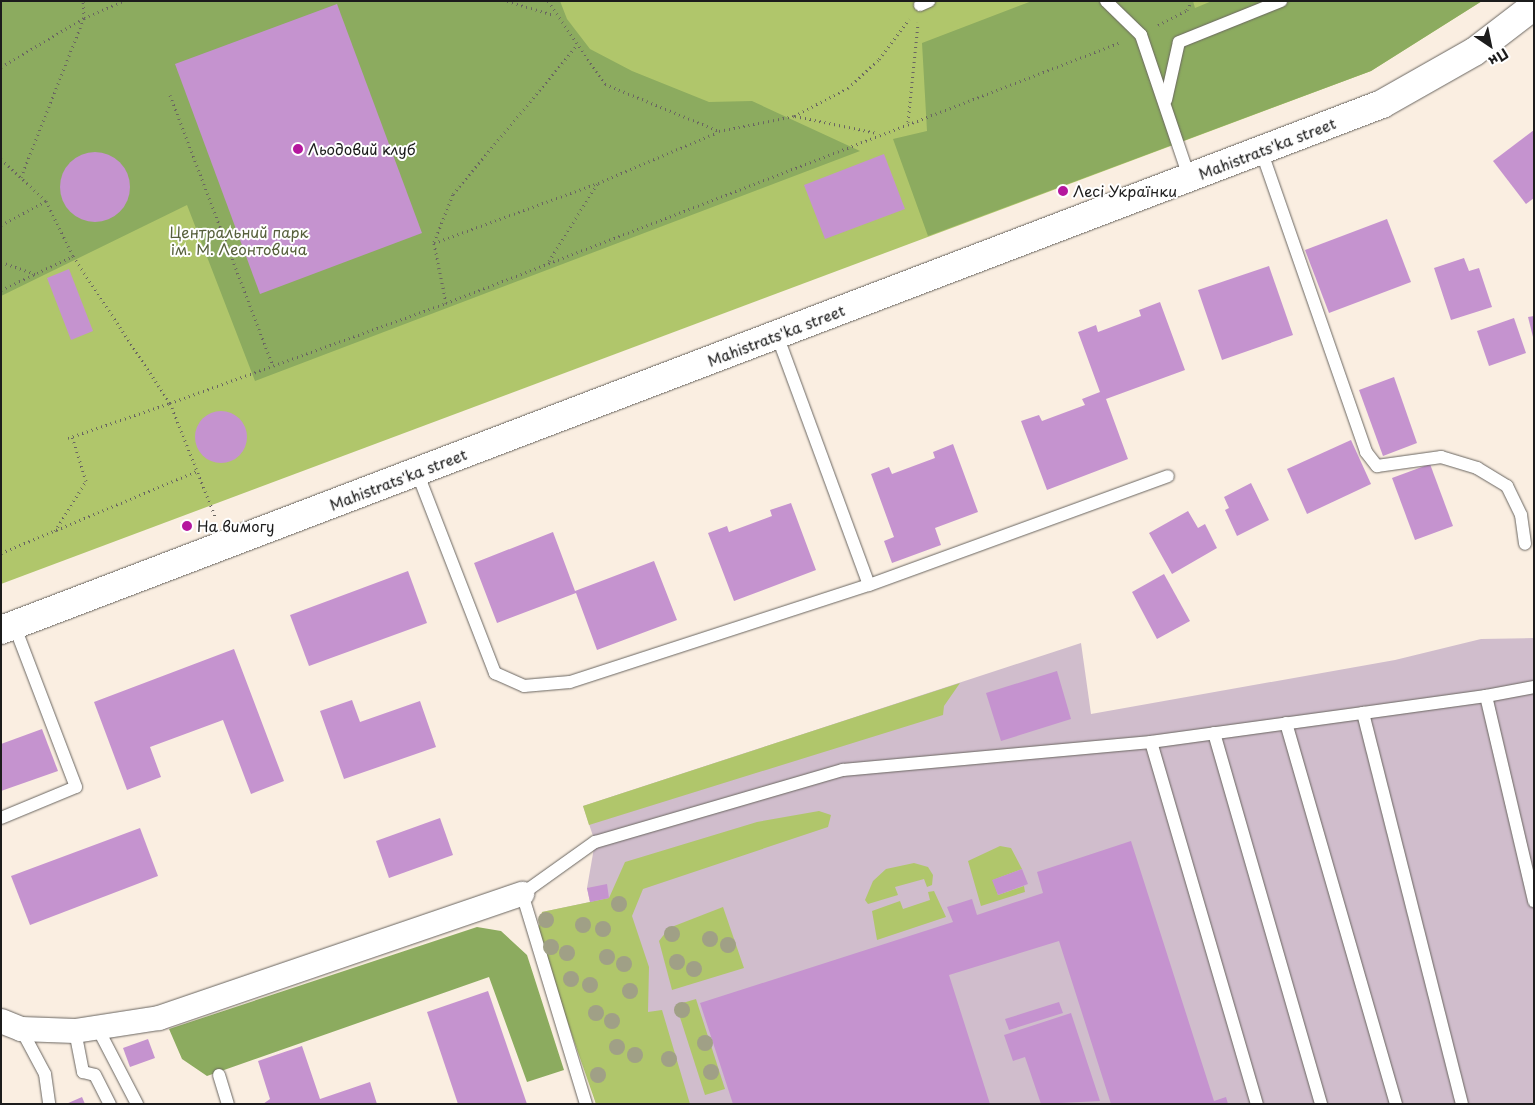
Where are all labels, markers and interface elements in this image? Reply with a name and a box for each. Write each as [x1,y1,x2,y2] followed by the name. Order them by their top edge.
[1465,20,1515,70] north arrow
[1484,43,1513,72] text: Пн
[1195,113,1339,183] street label: Mahistrats'ka street
[308,140,417,158] place label: Льодовий клуб
[292,143,304,155] marker: Льодовий клуб
[1073,182,1178,200] place label: Лесі Українки
[1057,185,1069,197] marker: Лесі Українки
[169,222,309,257] park label: Центральний парк ім. М. Леонтовича
[704,300,848,370] street label: Mahistrats'ka street
[326,444,470,514] street label: Mahistrats'ka street
[197,517,275,535] place label: На вимогу
[181,520,193,532] marker: На вимогу

